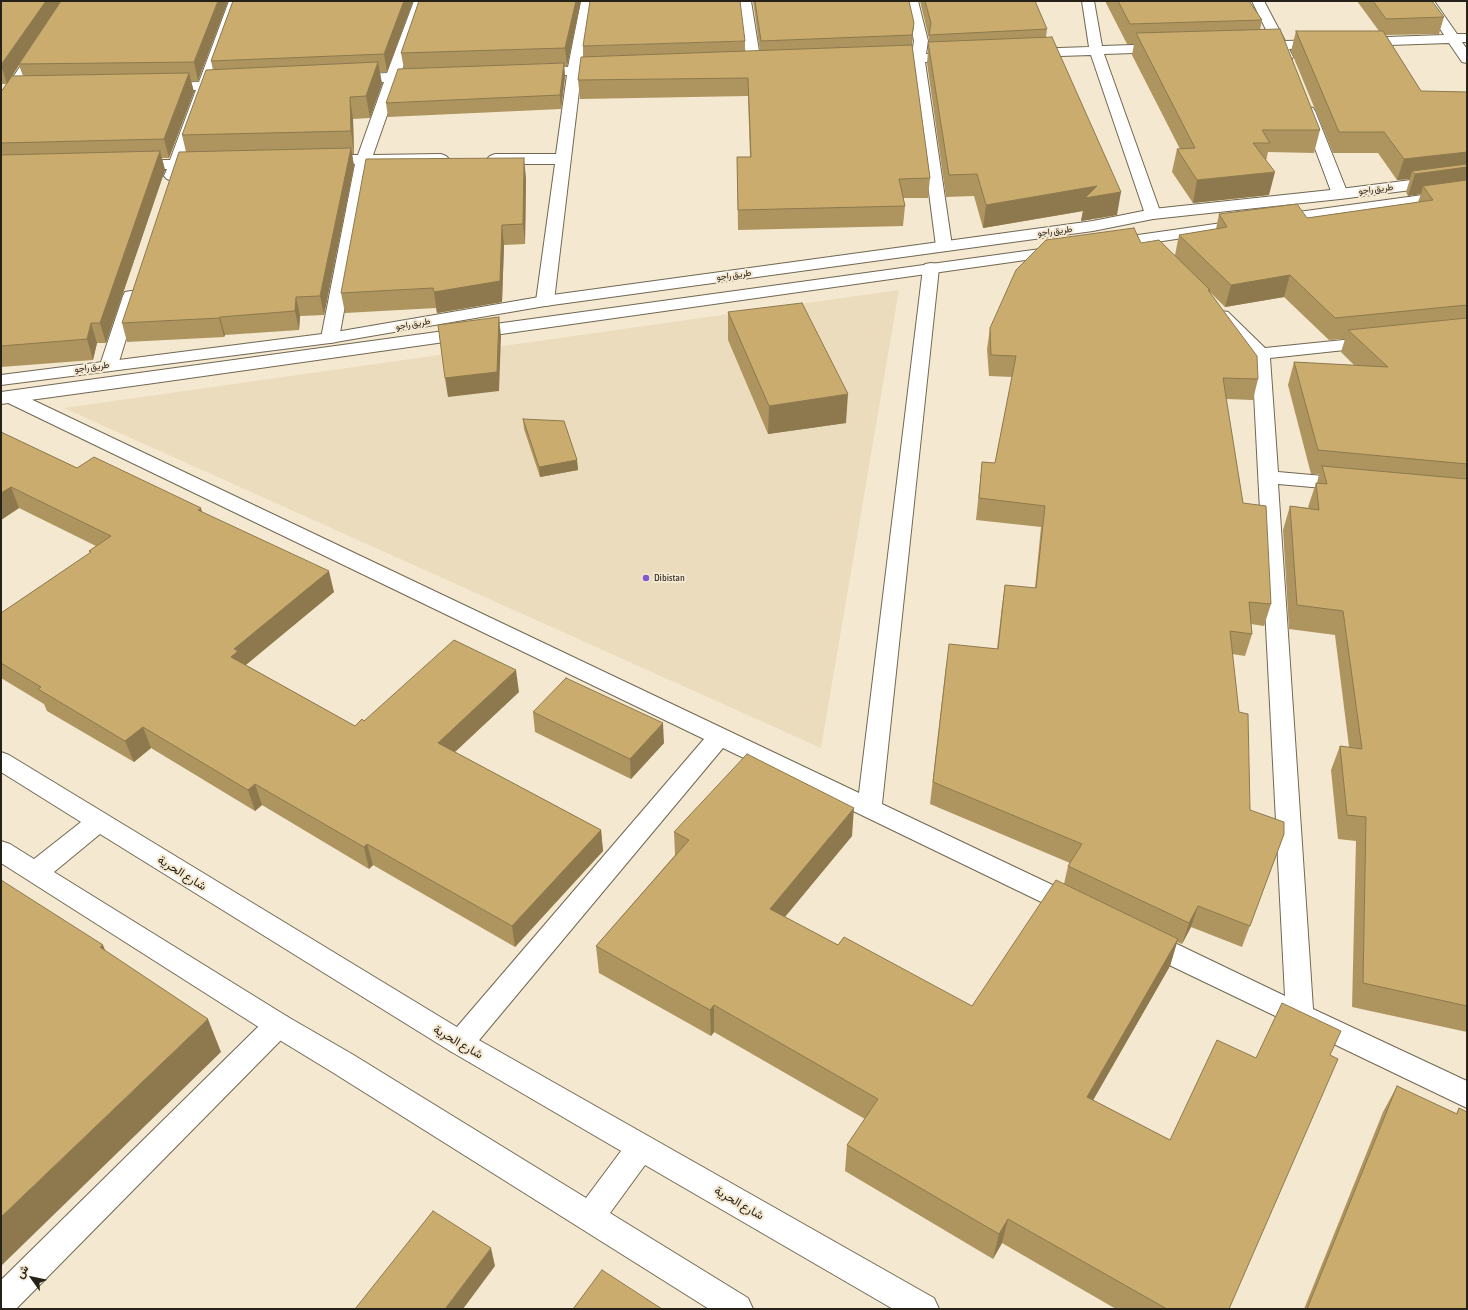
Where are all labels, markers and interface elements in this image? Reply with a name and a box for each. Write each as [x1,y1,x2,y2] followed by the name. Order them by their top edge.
[1358,182,1394,196] street label: طريق راجو
[1037,224,1073,238] street label: طريق راجو
[716,267,752,283] street label: طريق راجو
[395,316,431,332] street label: طريق راجو
[74,359,110,375] street label: طريق راجو
[654,572,685,584] place label: Dibistan
[641,573,651,583] marker: Dibistan
[155,852,209,894] street label: شارع الحرية
[431,1022,485,1062] street label: شارع الحرية
[712,1183,766,1223] street label: شارع الحرية
[12,1258,52,1298] north arrow
[13,1263,31,1280] text: ش

